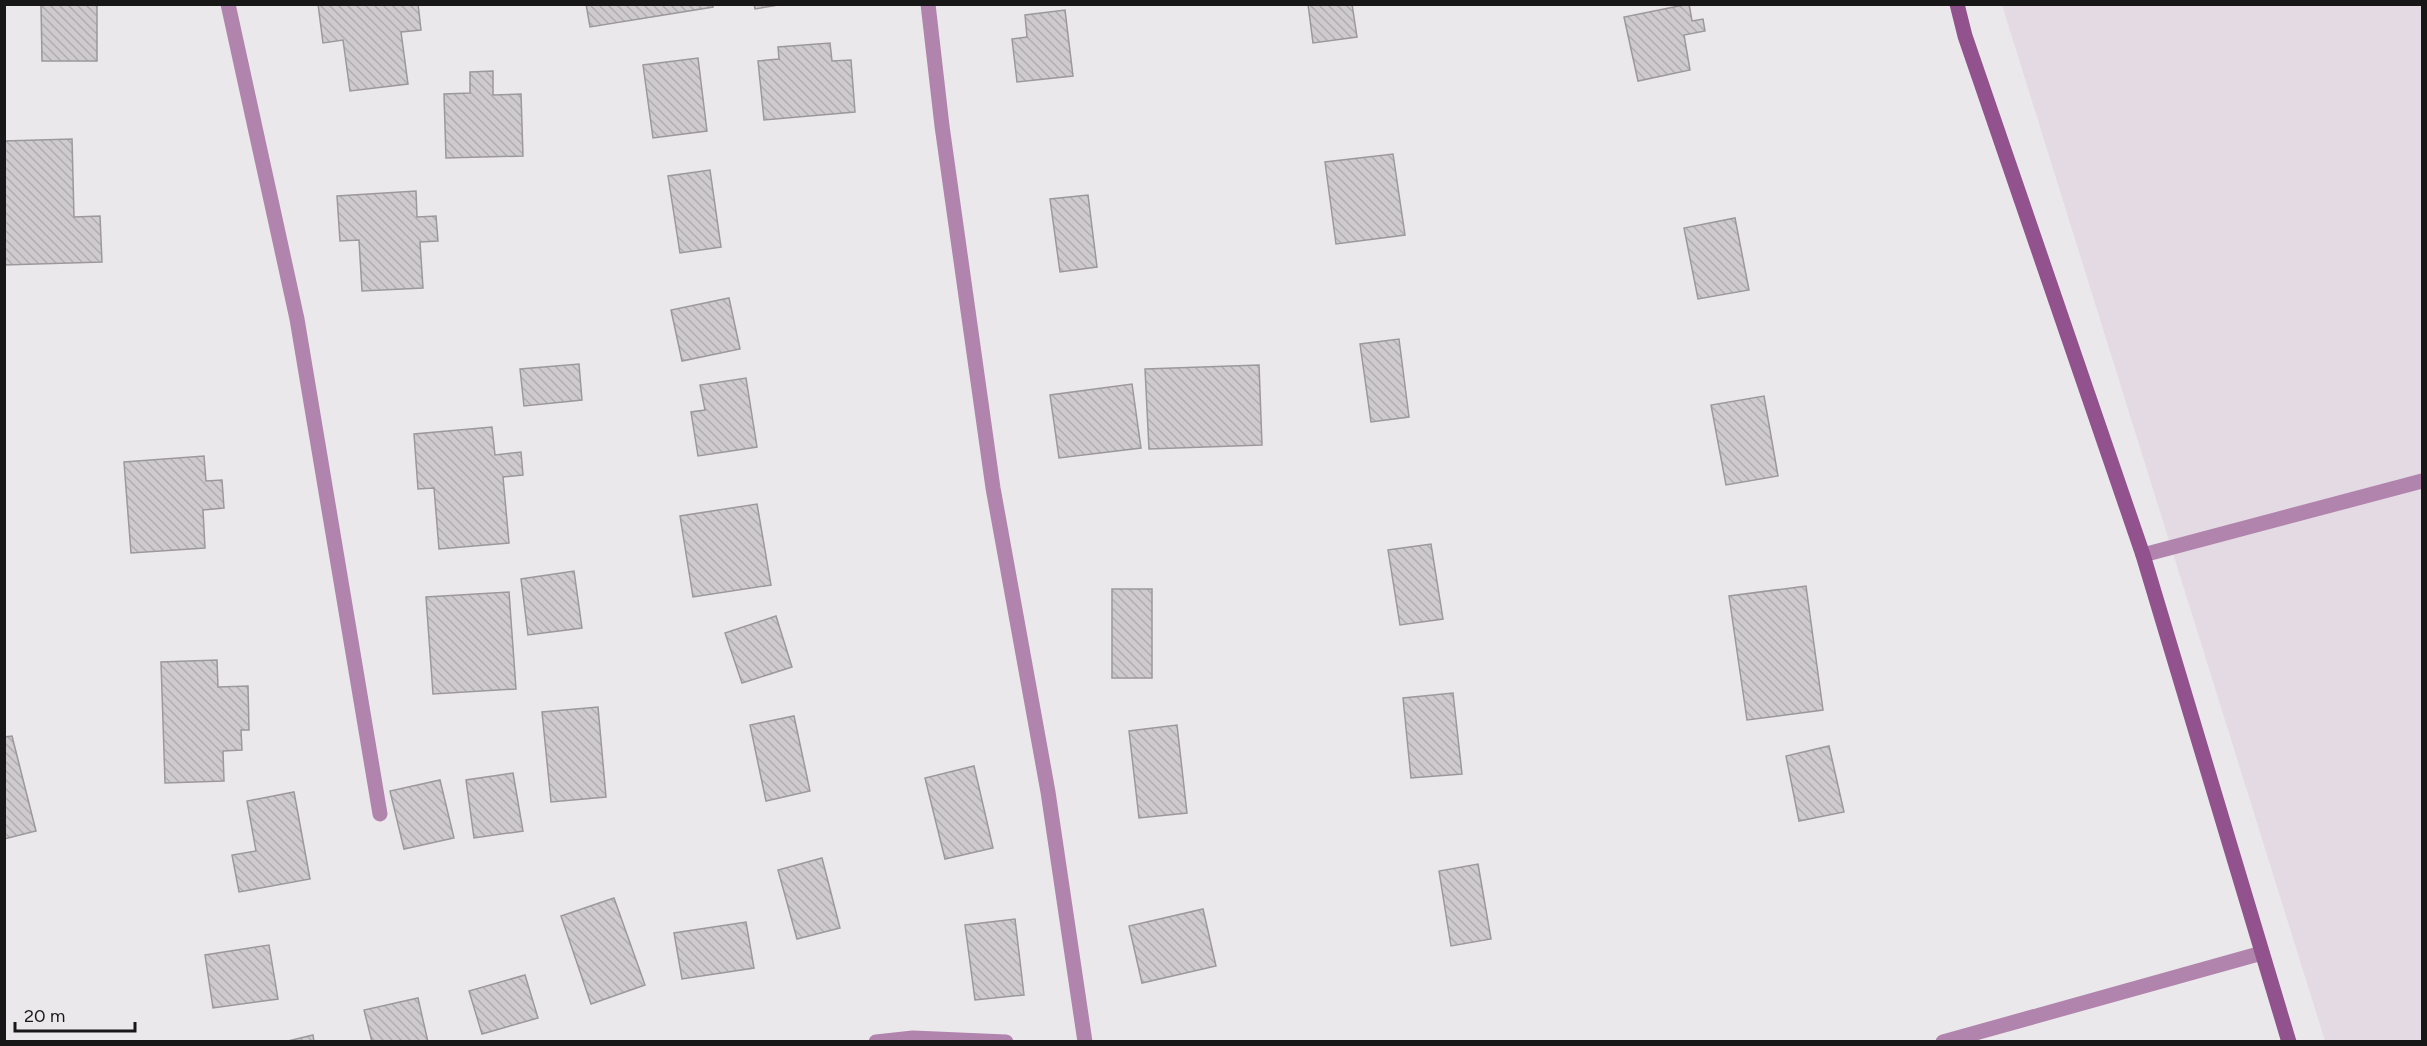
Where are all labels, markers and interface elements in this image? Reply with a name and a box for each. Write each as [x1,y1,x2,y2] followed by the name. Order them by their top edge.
[15,995,135,1033] scale bar
[24,1005,65,1027] text: 20 m

